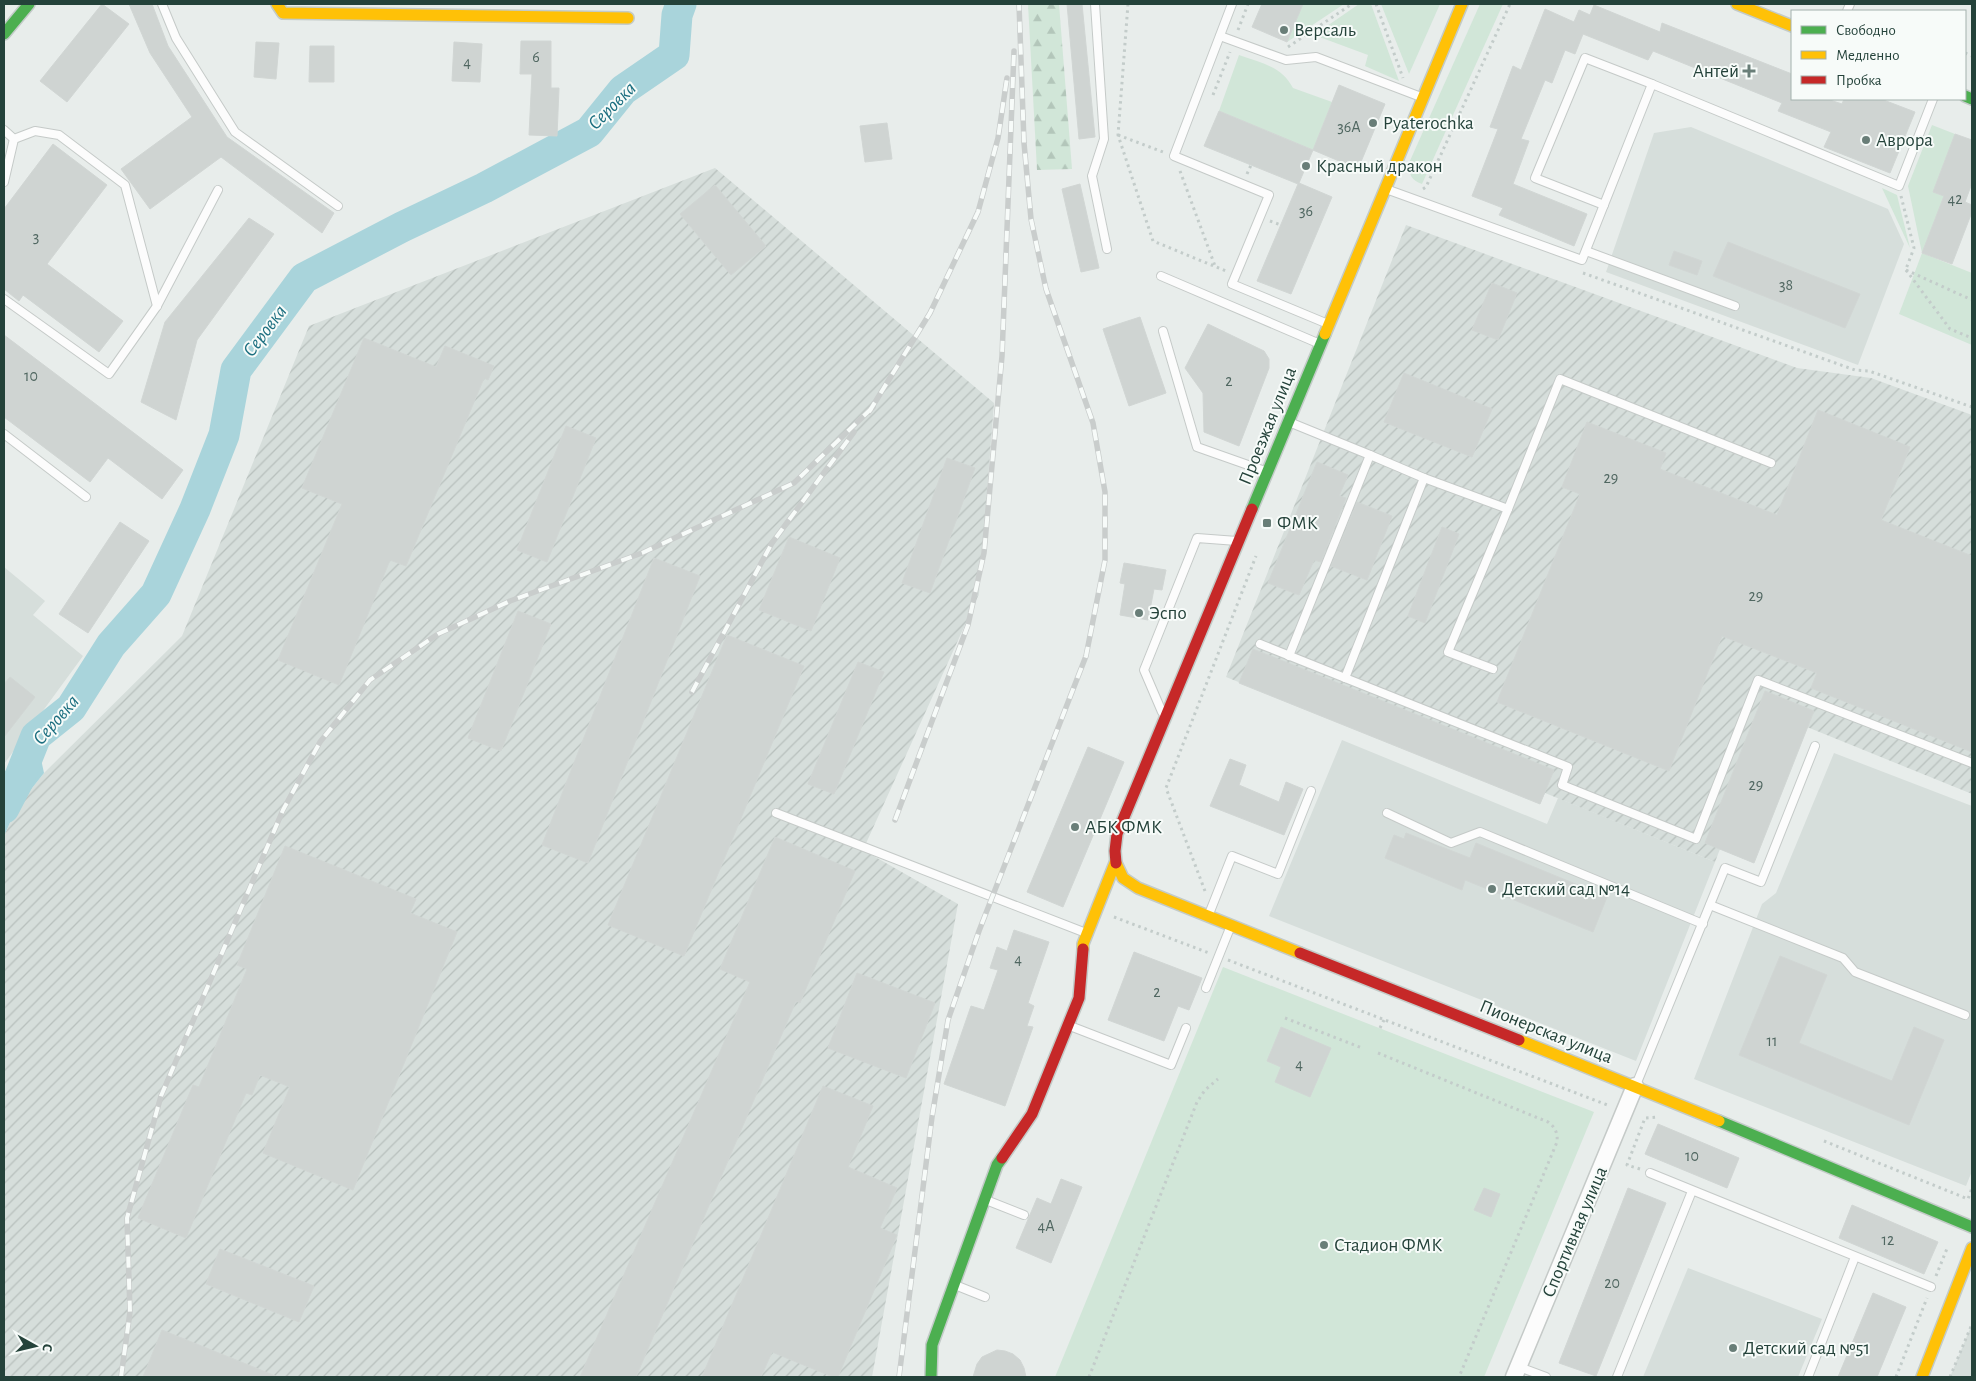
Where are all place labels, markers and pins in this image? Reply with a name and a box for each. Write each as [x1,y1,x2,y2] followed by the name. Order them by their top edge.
[1294,21,1356,40] place label: Версаль
[1278,24,1290,36] marker: Версаль
[1693,62,1739,81] place label: Антей
[1743,65,1755,77] marker: Антей
[1383,114,1474,133] place label: Pyaterochka
[1367,117,1379,129] marker: Pyaterochka
[1876,131,1933,150] place label: Аврора
[1860,134,1872,146] marker: Аврора
[1316,157,1443,176] place label: Красный дракон
[1300,160,1312,172] marker: Красный дракон
[1277,514,1318,533] place label: ФМК
[1261,517,1273,529] marker: ФМК
[1149,604,1187,623] place label: Эспо
[1133,607,1145,619] marker: Эспо
[1085,818,1162,837] place label: АБК ФМК
[1069,821,1081,833] marker: АБК ФМК
[1502,880,1630,899] place label: Детский сад №14
[1486,883,1498,895] marker: Детский сад №14
[1334,1236,1442,1255] place label: Стадион ФМК
[1318,1239,1330,1251] marker: Стадион ФМК
[1743,1339,1870,1358] place label: Детский сад №51
[1727,1342,1739,1354] marker: Детский сад №51

